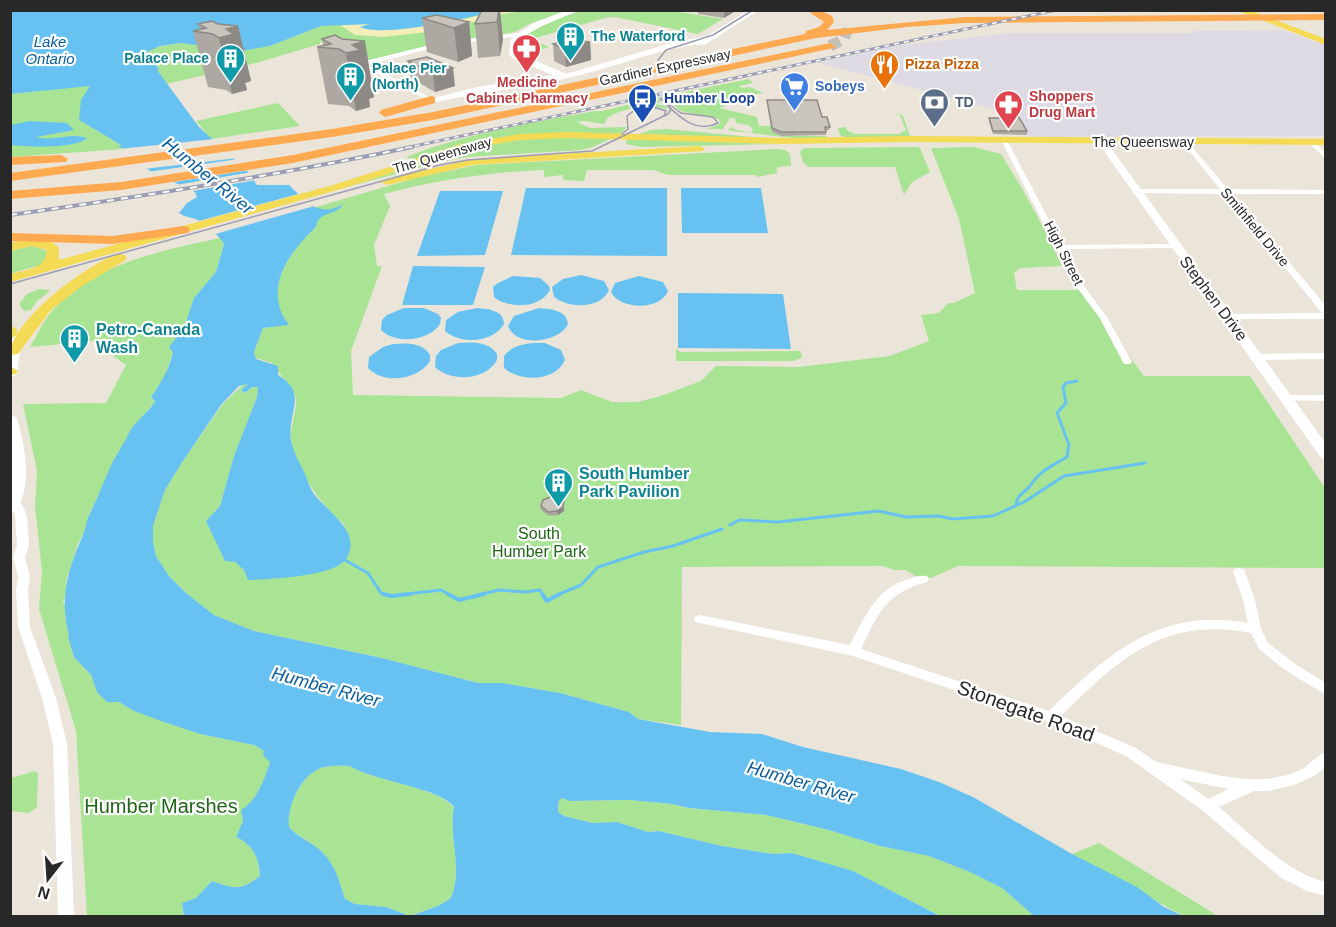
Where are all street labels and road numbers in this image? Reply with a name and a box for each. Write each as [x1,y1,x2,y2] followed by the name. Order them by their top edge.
[598,45,732,89] street label: Gardiner Expressway
[391,133,493,177] street label: The Queensway
[1092,134,1194,150] street label: The Queensway
[1217,184,1293,270] street label: Smithfield Drive
[1041,218,1087,288] street label: High Street
[1176,253,1251,344] street label: Stephen Drive
[954,676,1098,746] street label: Stonegate Road

